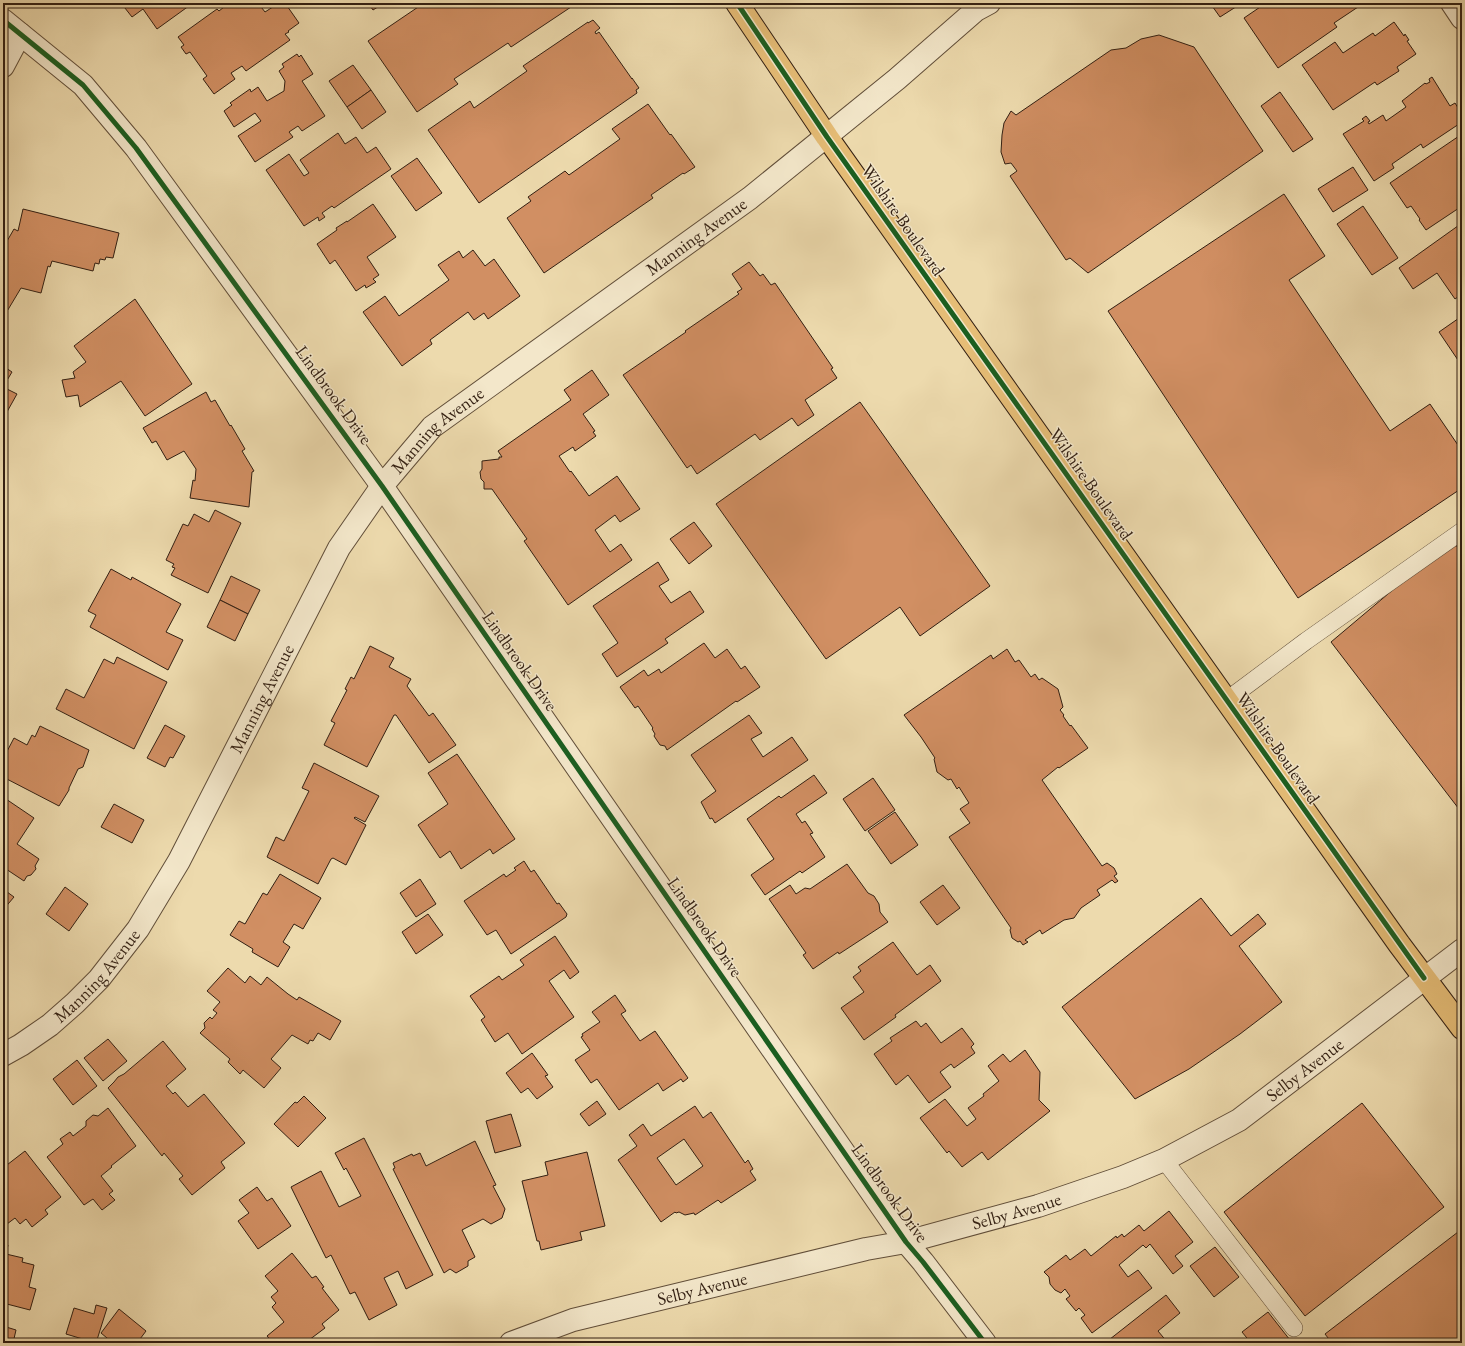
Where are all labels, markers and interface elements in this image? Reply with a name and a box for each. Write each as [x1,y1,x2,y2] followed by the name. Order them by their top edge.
[856,159,951,281] street label: Wilshire Boulevard
[641,192,751,280] street label: Manning Avenue
[291,341,378,449] street label: Lindbrook Drive
[385,381,488,478] street label: Manning Avenue
[1044,423,1139,545] street label: Wilshire Boulevard
[477,606,563,715] street label: Lindbrook Drive
[224,640,299,757] street label: Manning Avenue
[1231,687,1326,809] street label: Wilshire Boulevard
[662,872,748,981] street label: Lindbrook Drive
[49,924,145,1028] street label: Manning Avenue
[1261,1032,1348,1106] street label: Selby Avenue
[847,1139,934,1247] street label: Lindbrook Drive
[969,1187,1064,1234] street label: Selby Avenue
[655,1266,749,1310] street label: Selby Avenue

